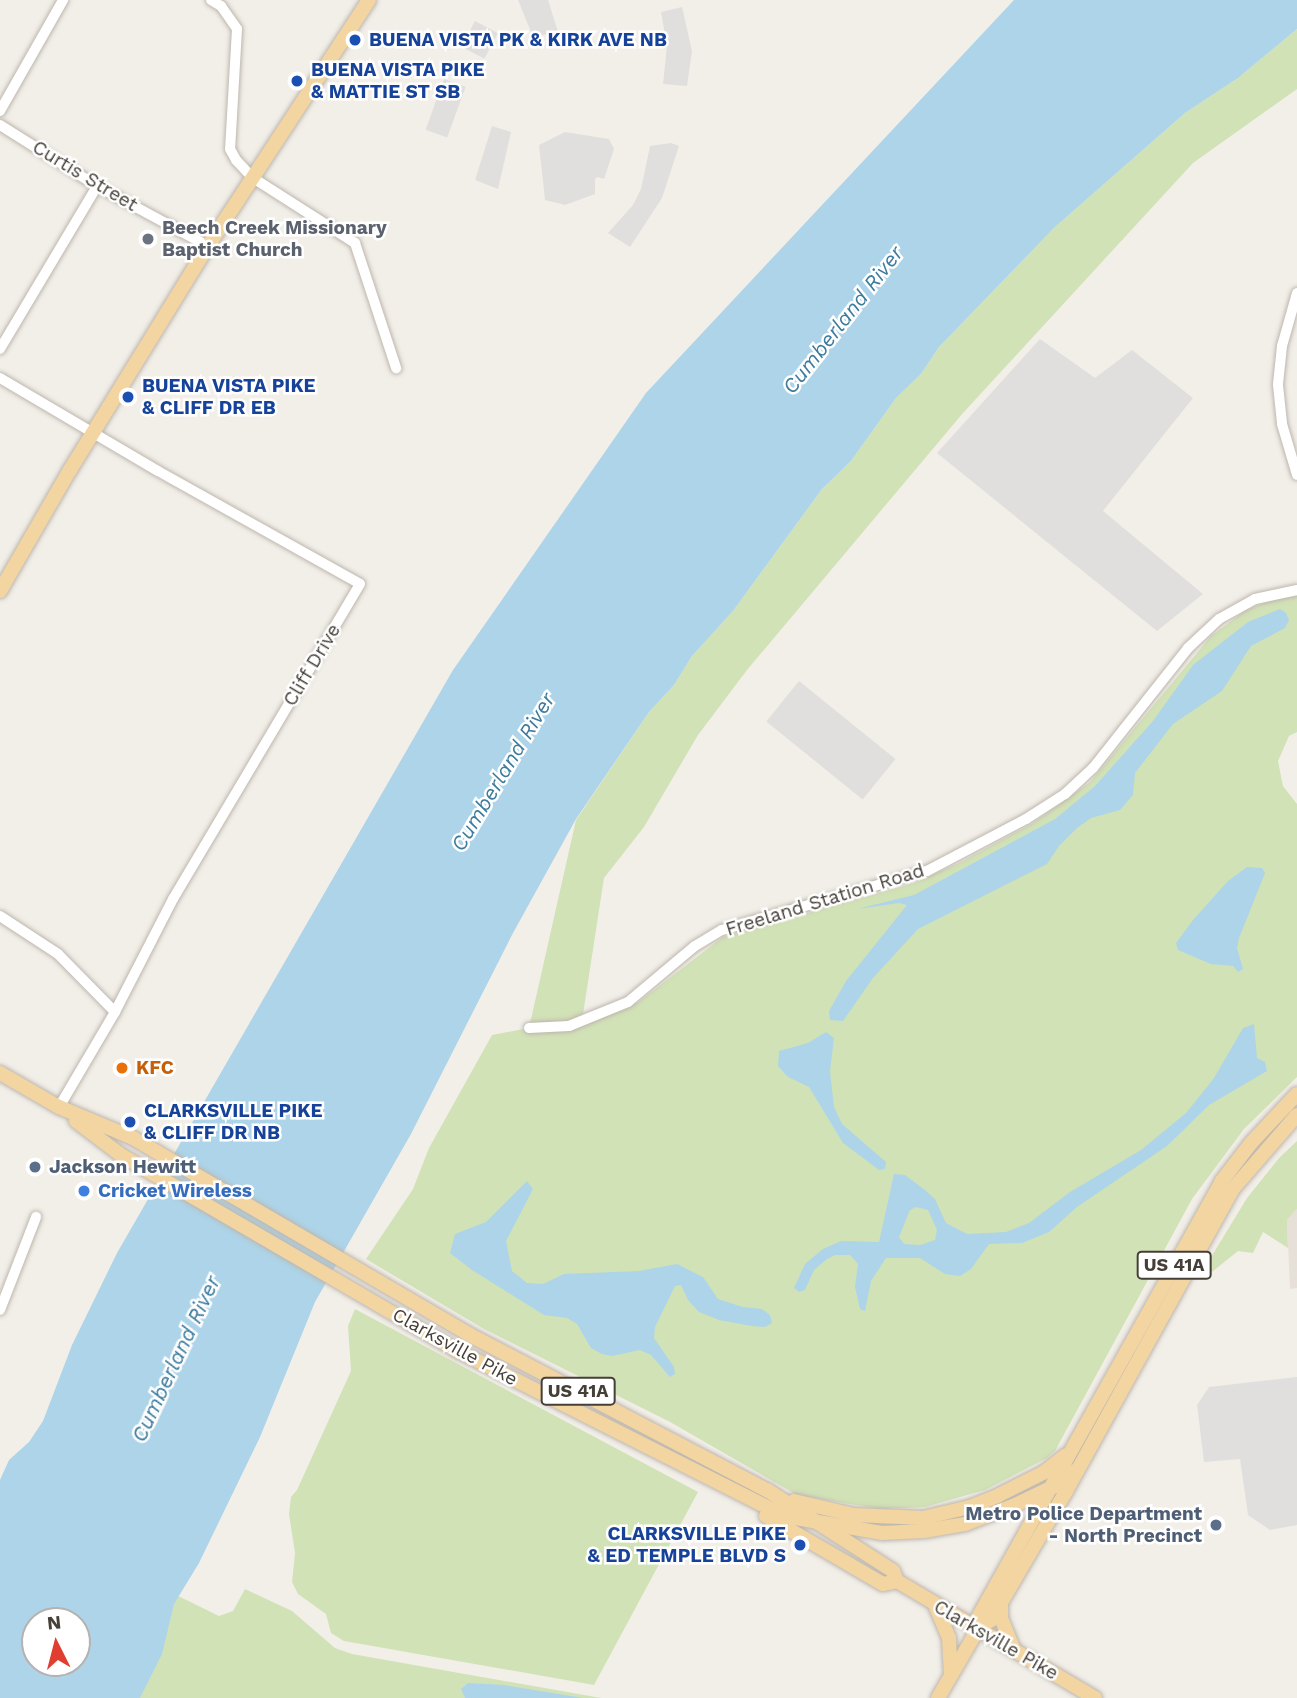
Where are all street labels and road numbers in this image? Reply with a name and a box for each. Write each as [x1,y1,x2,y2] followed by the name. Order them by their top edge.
[28,136,142,216] street label: Curtis Street
[278,619,346,711] street label: Cliff Drive
[723,859,927,941] street label: Freeland Station Road
[1136,1250,1212,1280] road number: US 41A
[388,1303,522,1391] street label: Clarksville Pike
[540,1376,616,1406] road number: US 41A
[930,1595,1062,1685] street label: Clarksville Pike

